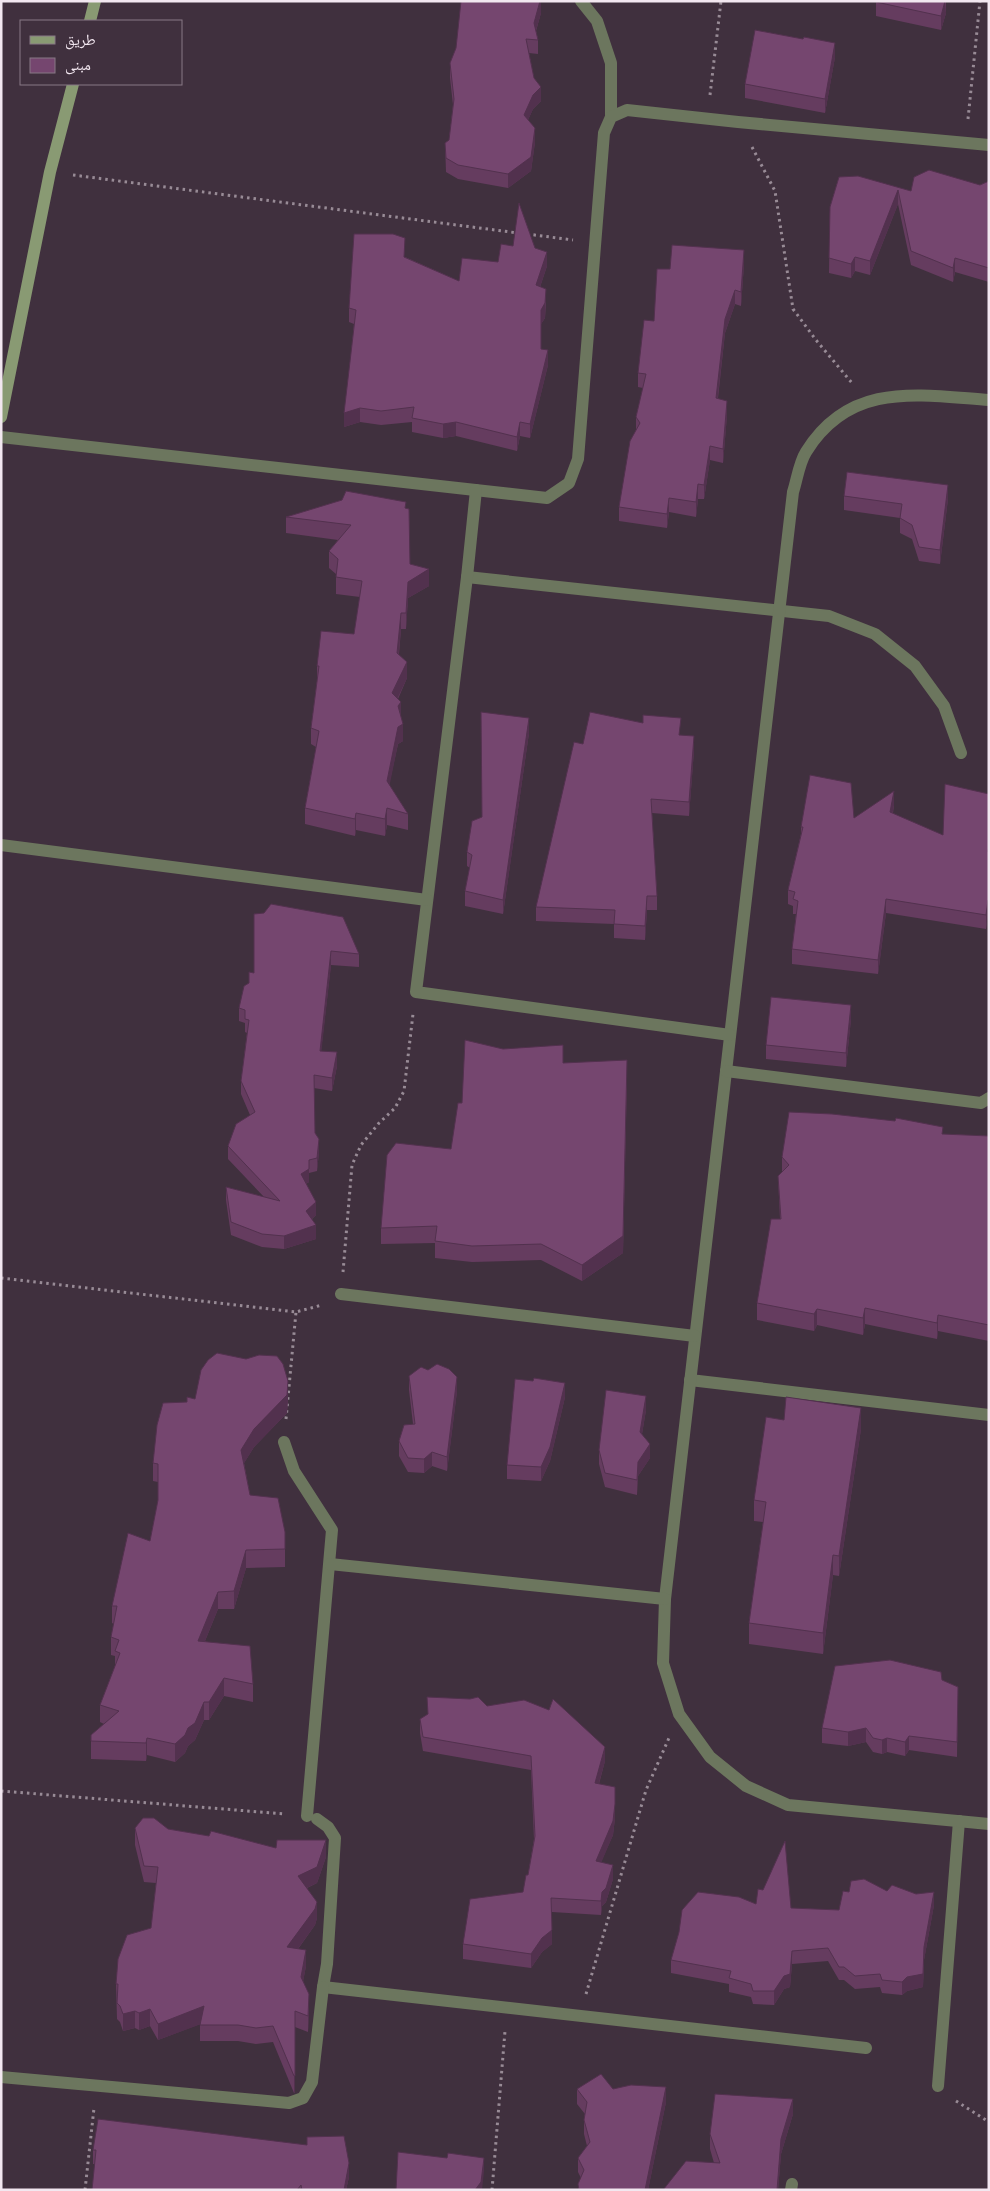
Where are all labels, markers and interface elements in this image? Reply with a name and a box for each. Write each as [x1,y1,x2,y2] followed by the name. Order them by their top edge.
[20,20,182,85] legend
[65,30,96,50] text: طريق
[65,55,91,75] text: مبنى

